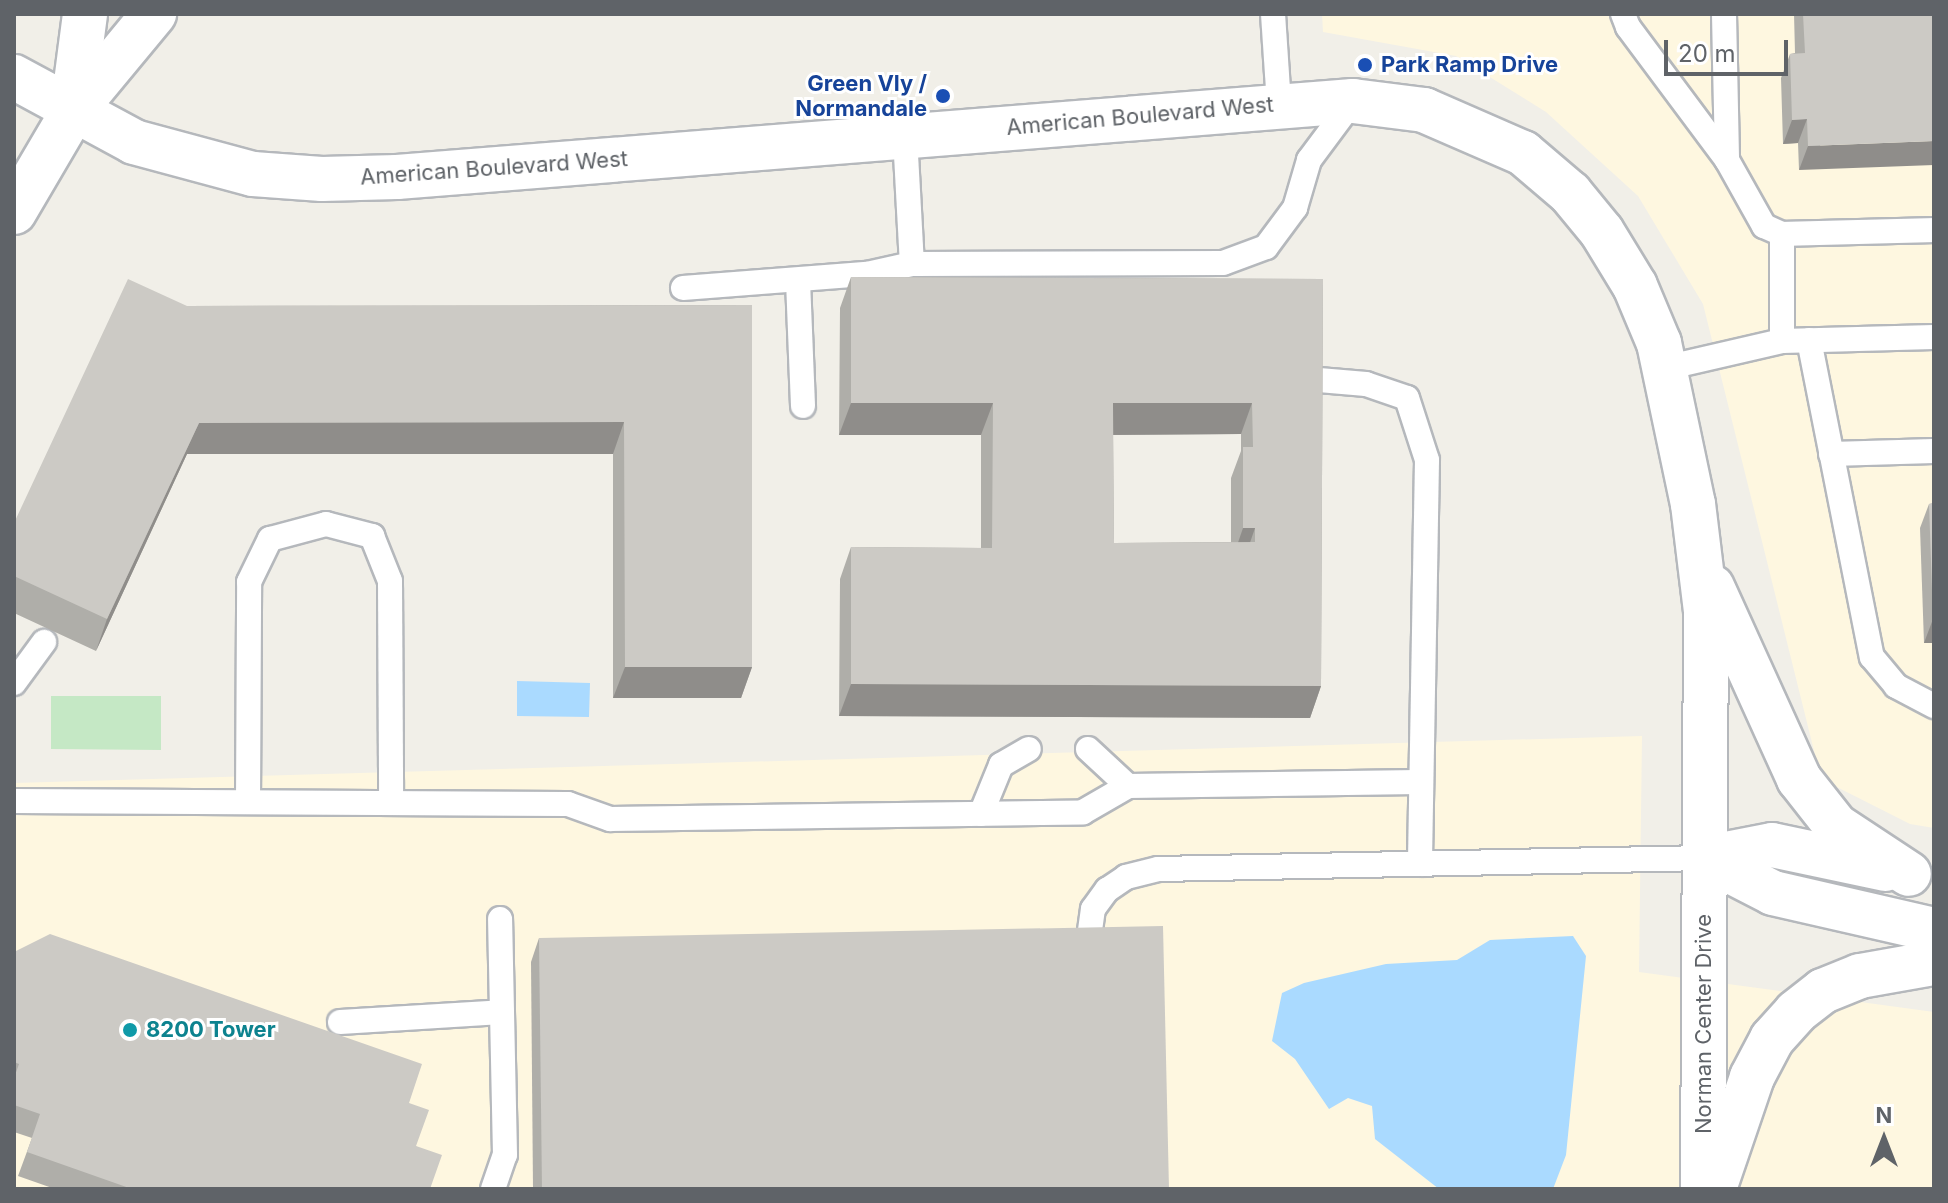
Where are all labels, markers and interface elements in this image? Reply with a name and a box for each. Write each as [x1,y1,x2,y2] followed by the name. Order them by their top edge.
[1668,24,1792,74] scale bar
[1678,39,1736,68] text: 20 m
[1381,52,1558,78] place label: Park Ramp Drive
[1356,56,1374,74] marker: Park Ramp Drive
[795,70,927,122] place label: Green Vly / Normandale
[934,87,952,105] marker: Green Vly / Normandale
[1005,91,1275,141] street label: American Boulevard West
[359,145,629,191] street label: American Boulevard West
[1691,914,1717,1134] street label: Norman Center Drive
[146,1017,276,1043] place label: 8200 Tower
[121,1021,139,1039] marker: 8200 Tower
[1844,1099,1924,1179] north arrow
[1876,1102,1892,1128] text: N

